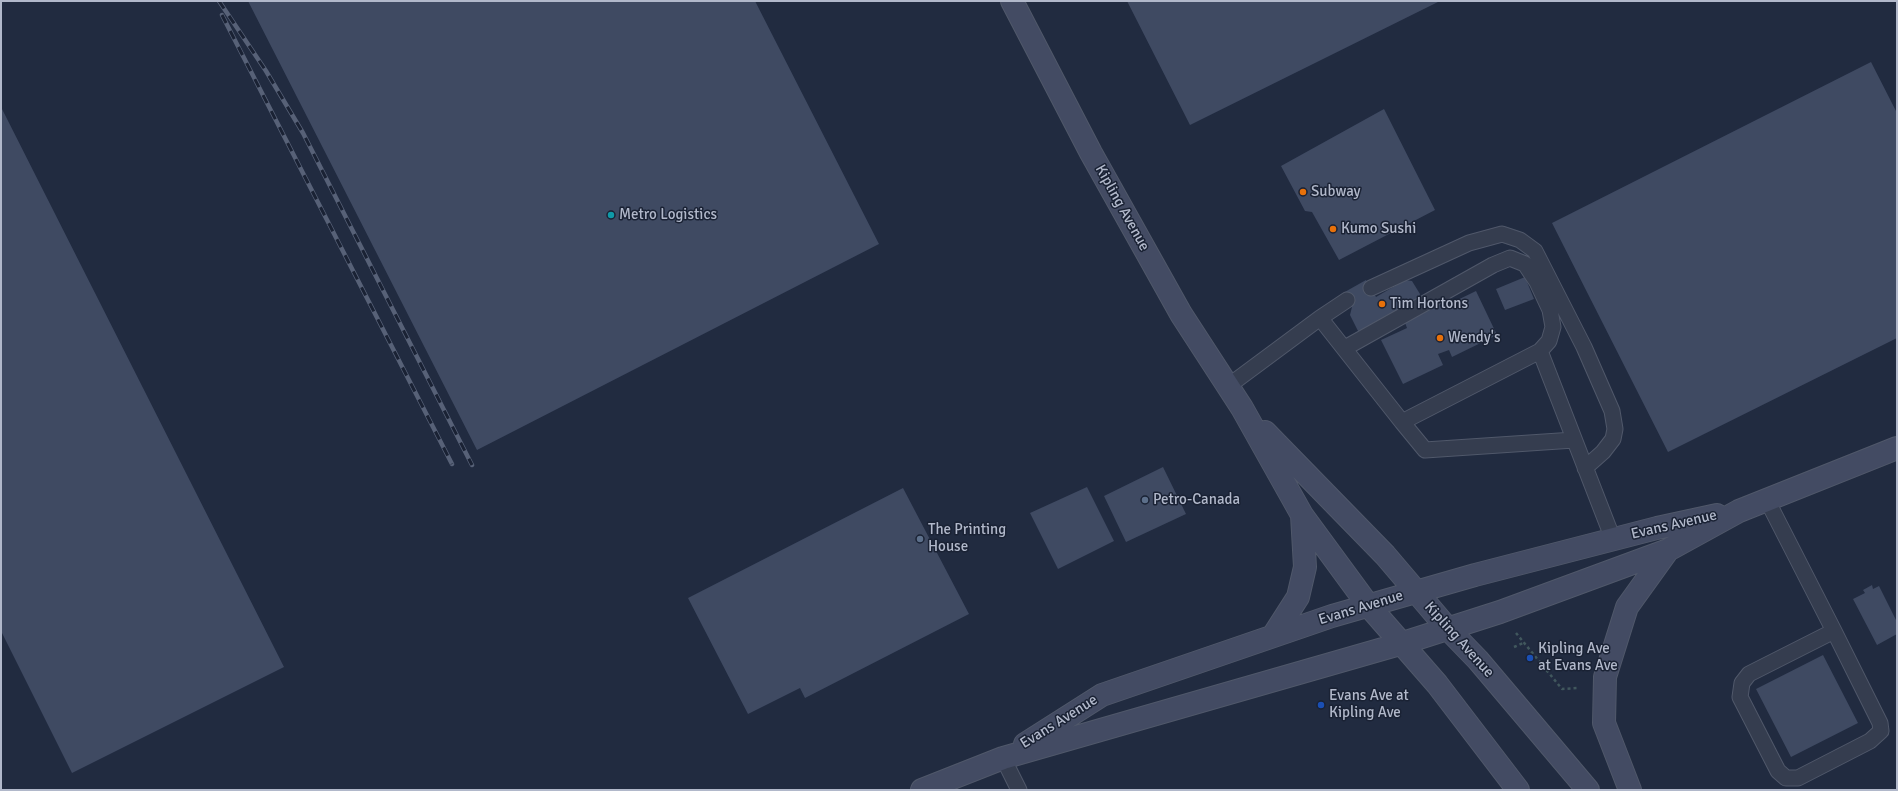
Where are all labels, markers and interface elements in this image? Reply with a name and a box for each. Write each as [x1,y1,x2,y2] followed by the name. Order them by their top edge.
[1091,162,1153,254] street label: Kipling Avenue
[1311,183,1361,201] place label: Subway
[1298,187,1308,197] marker: Subway
[619,206,717,224] place label: Metro Logistics
[606,210,616,220] marker: Metro Logistics
[1341,220,1416,238] place label: Kumo Sushi
[1328,224,1338,234] marker: Kumo Sushi
[1390,295,1468,313] place label: Tim Hortons
[1377,299,1387,309] marker: Tim Hortons
[1448,329,1500,347] place label: Wendy's
[1435,333,1445,343] marker: Wendy's
[1153,491,1240,509] place label: Petro-Canada
[1140,495,1150,505] marker: Petro-Canada
[1629,506,1719,544] street label: Evans Avenue
[928,521,1006,556] place label: The Printing House
[915,534,925,544] marker: The Printing House
[1316,587,1406,629] street label: Evans Avenue
[1420,598,1498,682] street label: Kipling Avenue
[1538,640,1618,675] place label: Kipling Ave at Evans Ave
[1525,653,1535,663] marker: Kipling Ave at Evans Ave
[1329,687,1409,722] place label: Evans Ave at Kipling Ave
[1017,691,1101,753] street label: Evans Avenue
[1316,700,1326,710] marker: Evans Ave at Kipling Ave

